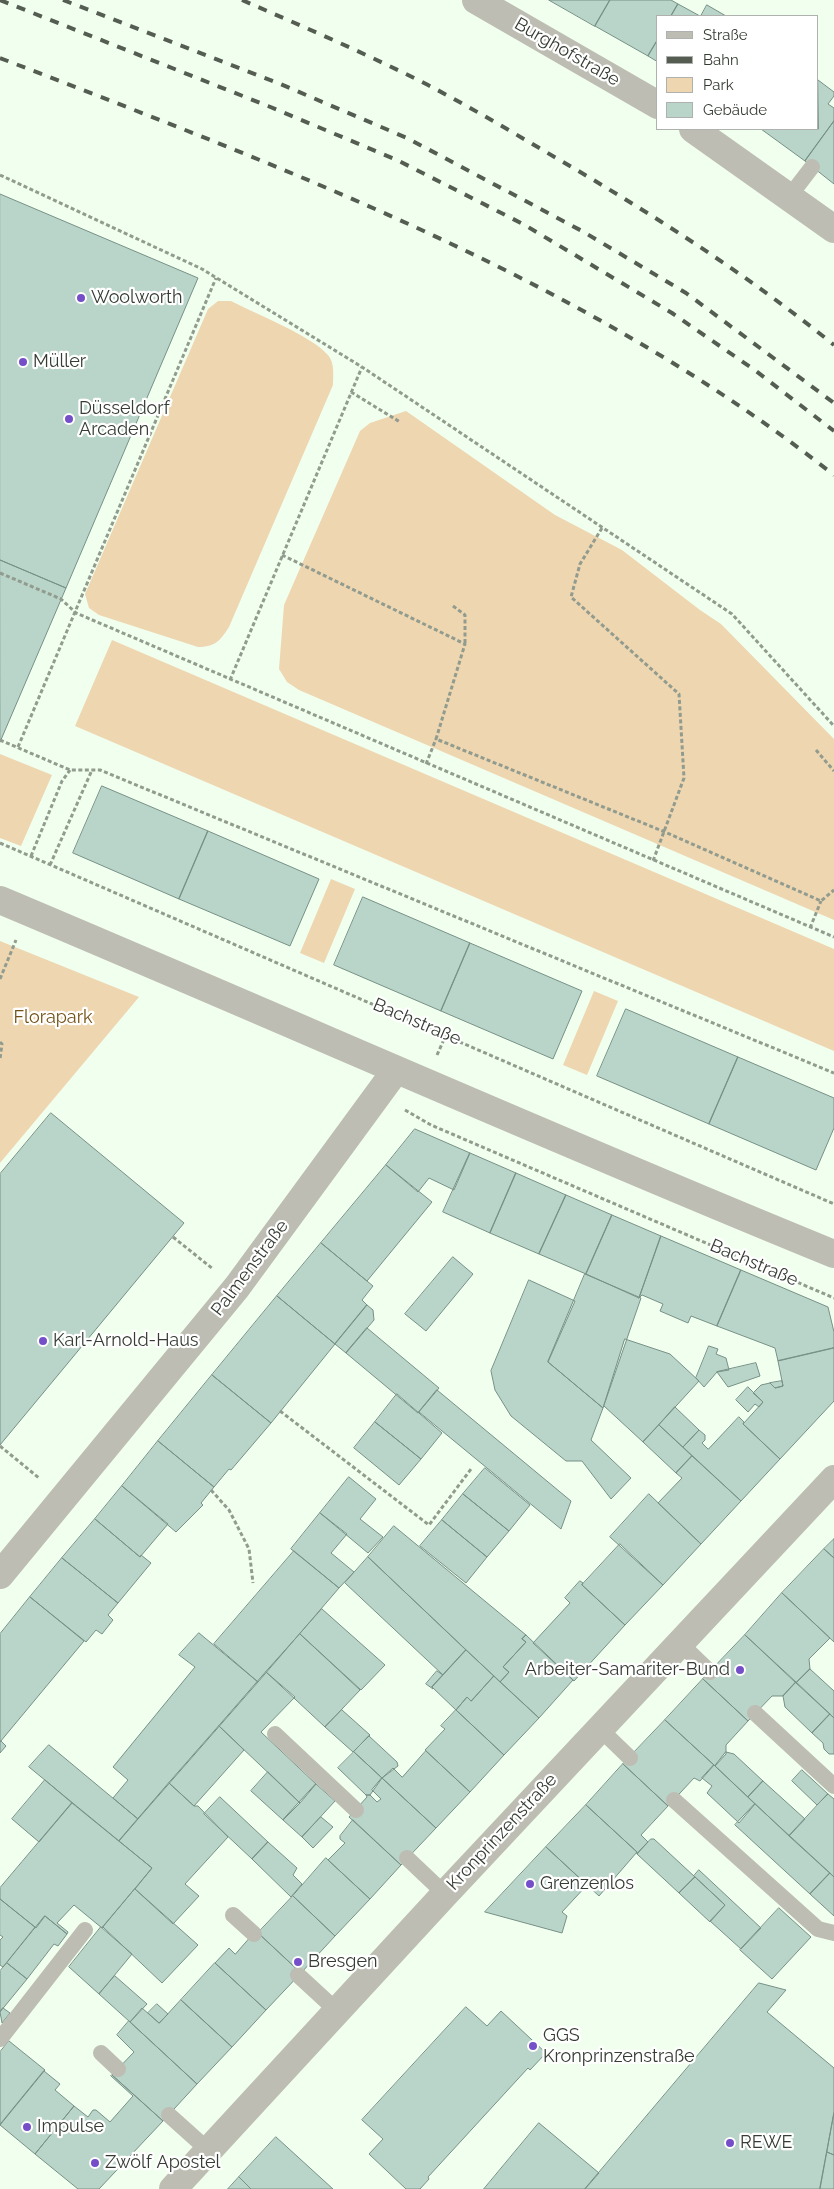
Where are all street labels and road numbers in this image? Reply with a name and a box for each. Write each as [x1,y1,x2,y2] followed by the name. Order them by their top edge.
[510,13,624,91] street label: Burghofstraße
[370,994,464,1050] street label: Bachstraße
[207,1216,293,1320] street label: Palmenstraße
[707,1235,801,1291] street label: Bachstraße
[442,1769,562,1895] street label: Kronprinzenstraße

